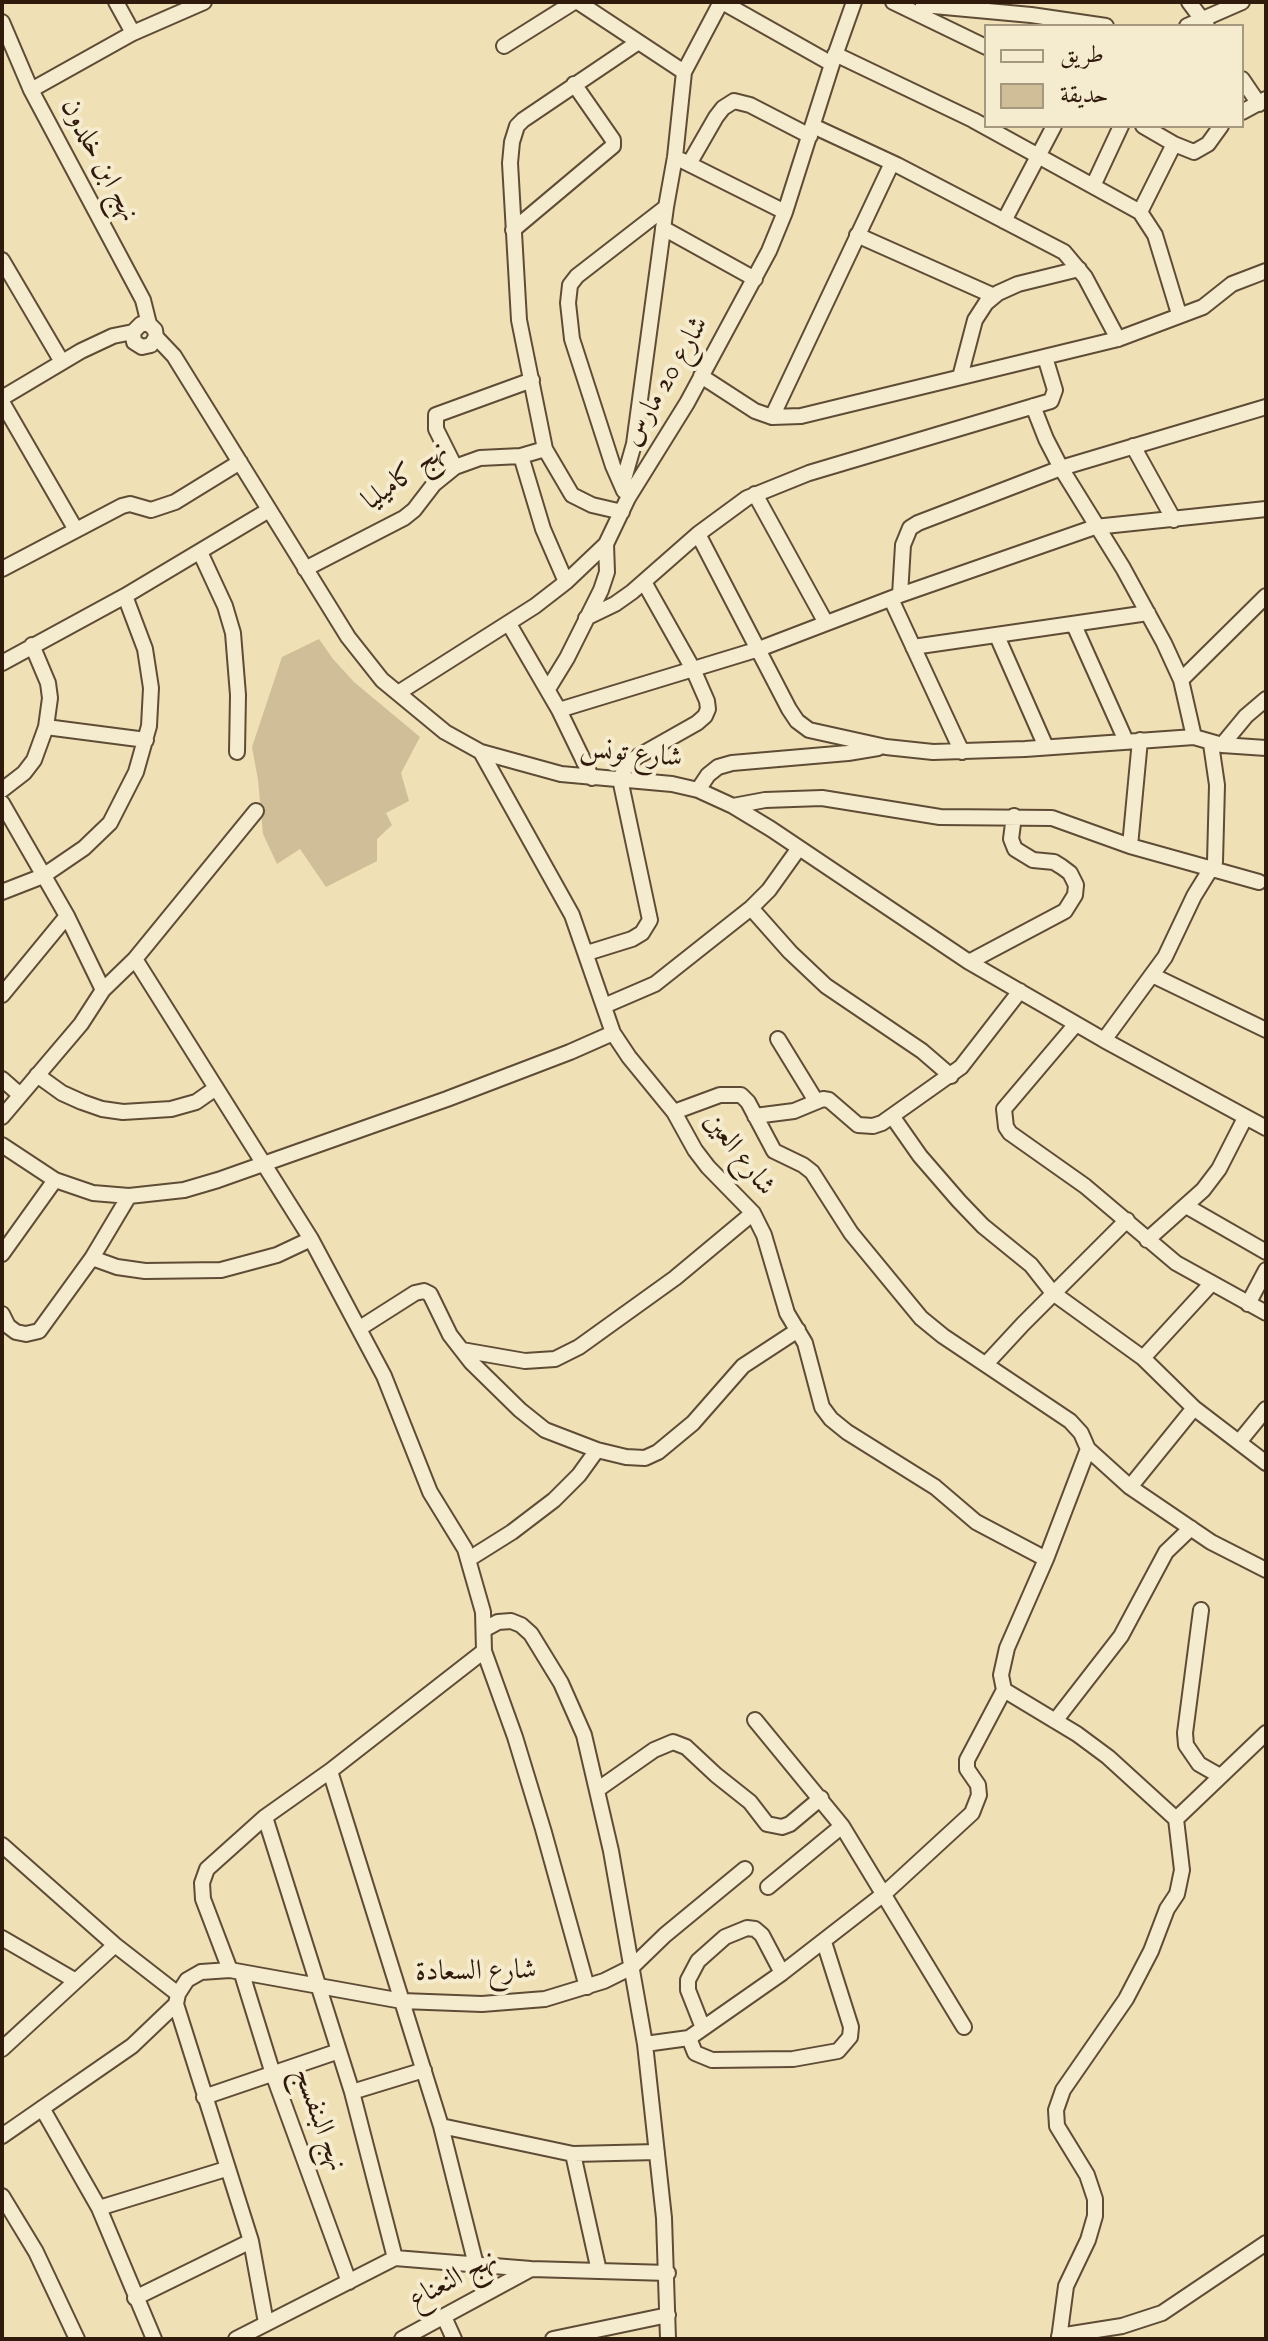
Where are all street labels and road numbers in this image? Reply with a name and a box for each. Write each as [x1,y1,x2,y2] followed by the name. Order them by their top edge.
[51,93,145,229] street label: نهج ابن خلدون
[616,311,718,453] street label: شارع 20 مارس
[357,435,455,519] street label: نهج كاميليا
[578,733,684,777] street label: شارع تونس
[695,1106,781,1204] street label: شارع العين
[415,1955,537,1991] street label: شارع السعادة
[284,2064,352,2176] street label: نهج البنفسج
[404,2244,504,2318] street label: نهج النعناع

